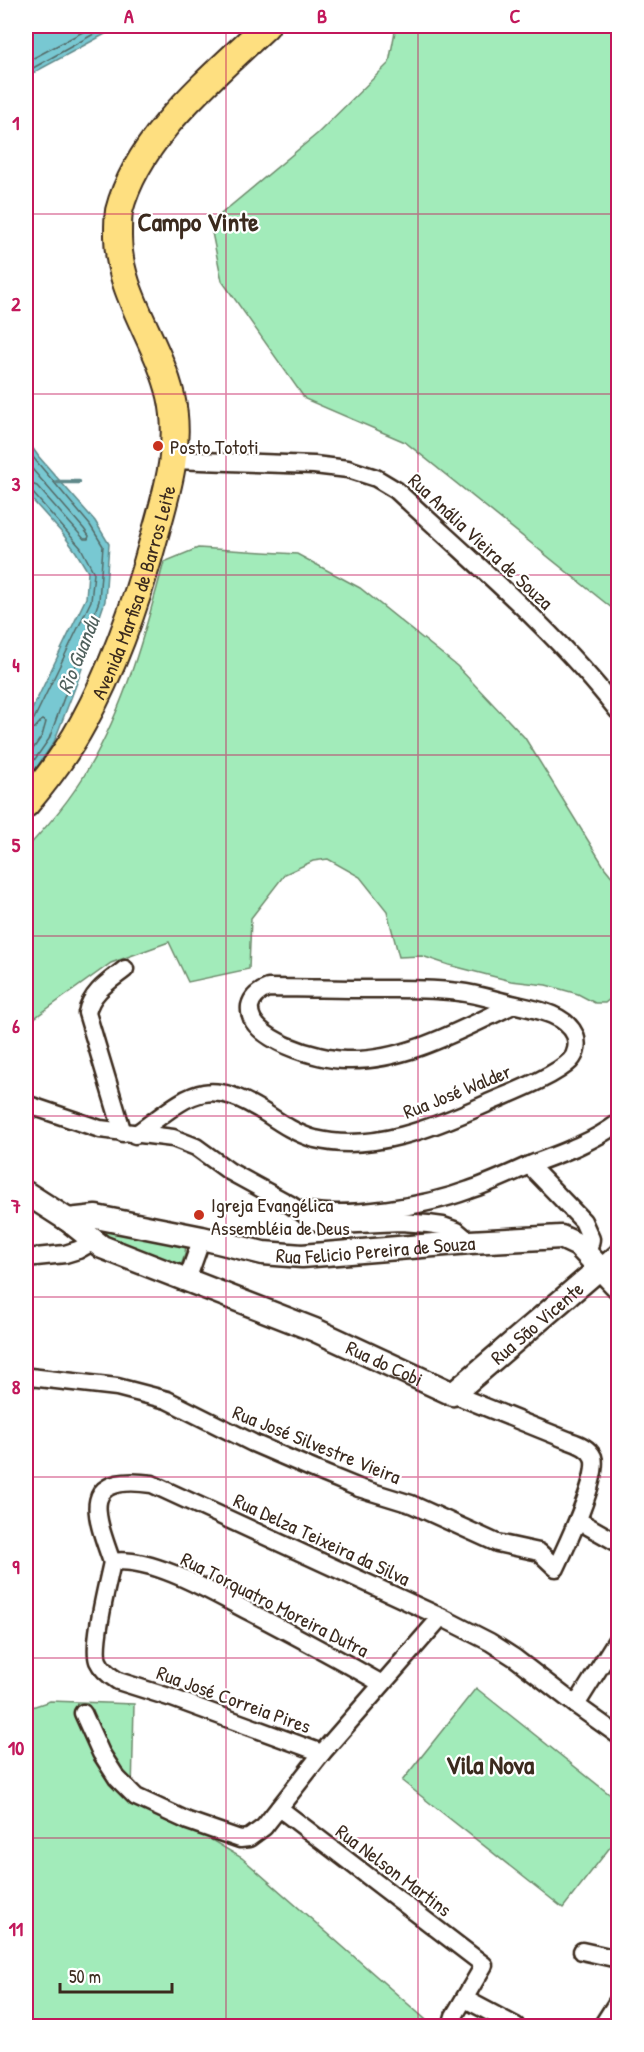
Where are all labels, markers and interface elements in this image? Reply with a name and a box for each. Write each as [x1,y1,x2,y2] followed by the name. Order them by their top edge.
[124,2,134,29] text: A
[317,2,327,29] text: B
[510,2,521,29] text: C
[12,109,20,136] text: 1
[137,204,259,240] district label: Campo Vinte
[11,290,21,317] text: 2
[170,433,259,460] place label: Posto Tototi
[151,439,165,453] marker: Posto Tototi
[403,467,559,615] street label: Rua Anália Vieira de Souza
[12,470,21,497] text: 3
[84,483,181,703] street label: Avenida Marfisa de Barros Leite
[50,611,107,698] water label: Rio Guandu
[12,651,20,678] text: 4
[12,831,21,858] text: 5
[12,1012,20,1039] text: 6
[399,1057,515,1125] street label: Rua José Walder
[211,1191,350,1241] place label: Igreja Evangélica Assembléia de Deus
[10,1192,21,1219] text: 7
[192,1208,206,1222] marker: Igreja Evangélica Assembléia de Deus
[275,1228,476,1270] street label: Rua Felicio Pereira de Souza
[484,1275,589,1370] street label: Rua São Vicente
[342,1333,428,1392] street label: Rua do Cobi
[12,1373,21,1400] text: 8
[229,1398,405,1490] street label: Rua José Silvestre Vieira
[229,1486,415,1592] street label: Rua Delza Teixeira da Silva
[177,1545,374,1663] street label: Rua Torquatro Moreira Dutra
[12,1553,20,1580] text: 9
[153,1659,315,1739] street label: Rua José Correia Pires
[8,1734,24,1761] text: 10
[446,1747,535,1782] district label: Vila Nova
[331,1818,458,1923] street label: Rua Nelson Martins
[9,1915,23,1942] text: 11
[60,1956,172,1994] scale bar
[69,1964,101,1989] text: 50 m

